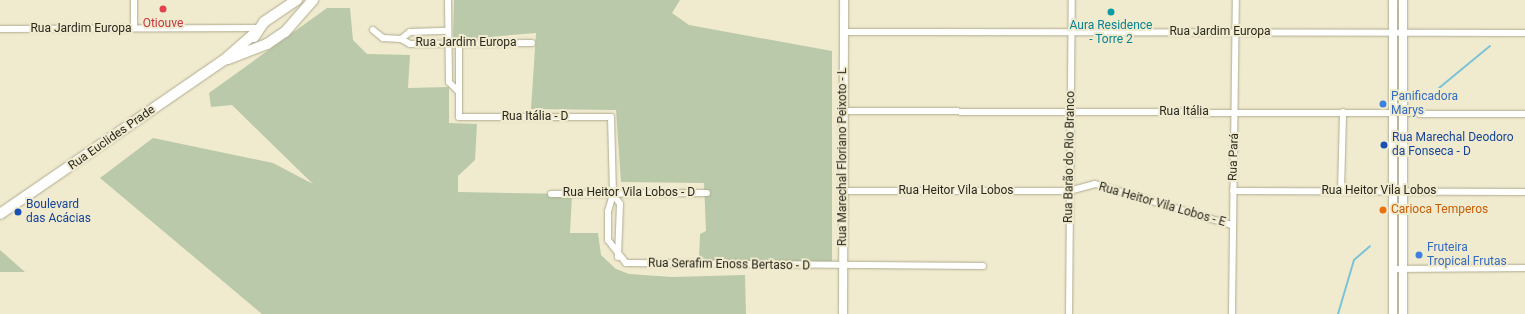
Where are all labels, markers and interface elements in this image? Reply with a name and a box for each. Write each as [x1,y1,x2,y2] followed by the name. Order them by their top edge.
[157,3,169,15] marker: Otiouve
[1106,7,1116,17] marker: Aura Residence - Torre 2
[143,17,183,31] place label: Otiouve
[1070,19,1152,47] place label: Aura Residence - Torre 2
[30,22,132,36] street label: Rua Jardim Europa
[1169,25,1271,39] street label: Rua Jardim Europa
[415,36,517,50] street label: Rua Jardim Europa
[836,68,850,246] street label: Rua Marechal Floriano Peixoto - L
[1391,90,1458,118] place label: Panificadora Marys
[1062,91,1078,223] street label: Rua Barão do Rio Branco
[1378,99,1388,109] marker: Panificadora Marys
[66,103,158,173] street label: Rua Euclides Prade
[1159,105,1209,119] street label: Rua Itália
[502,110,568,124] street label: Rua Itália - D
[1392,131,1514,159] place label: Rua Marechal Deodoro da Fonseca - D
[1226,133,1242,181] street label: Rua Pará
[1379,140,1389,150] marker: Rua Marechal Deodoro da Fonseca - D
[1097,180,1227,230] street label: Rua Heitor Vila Lobos - E
[898,184,1014,198] street label: Rua Heitor Vila Lobos
[1321,184,1437,198] street label: Rua Heitor Vila Lobos
[563,186,695,200] street label: Rua Heitor Vila Lobos - D
[26,198,91,226] place label: Boulevard das Acácias
[1391,203,1489,217] place label: Carioca Temperos
[1378,205,1388,215] marker: Carioca Temperos
[13,207,23,217] marker: Boulevard das Acácias
[1427,241,1507,269] place label: Fruteira Tropical Frutas
[1414,250,1424,260] marker: Fruteira Tropical Frutas
[648,256,810,274] street label: Rua Serafim Enoss Bertaso - D

